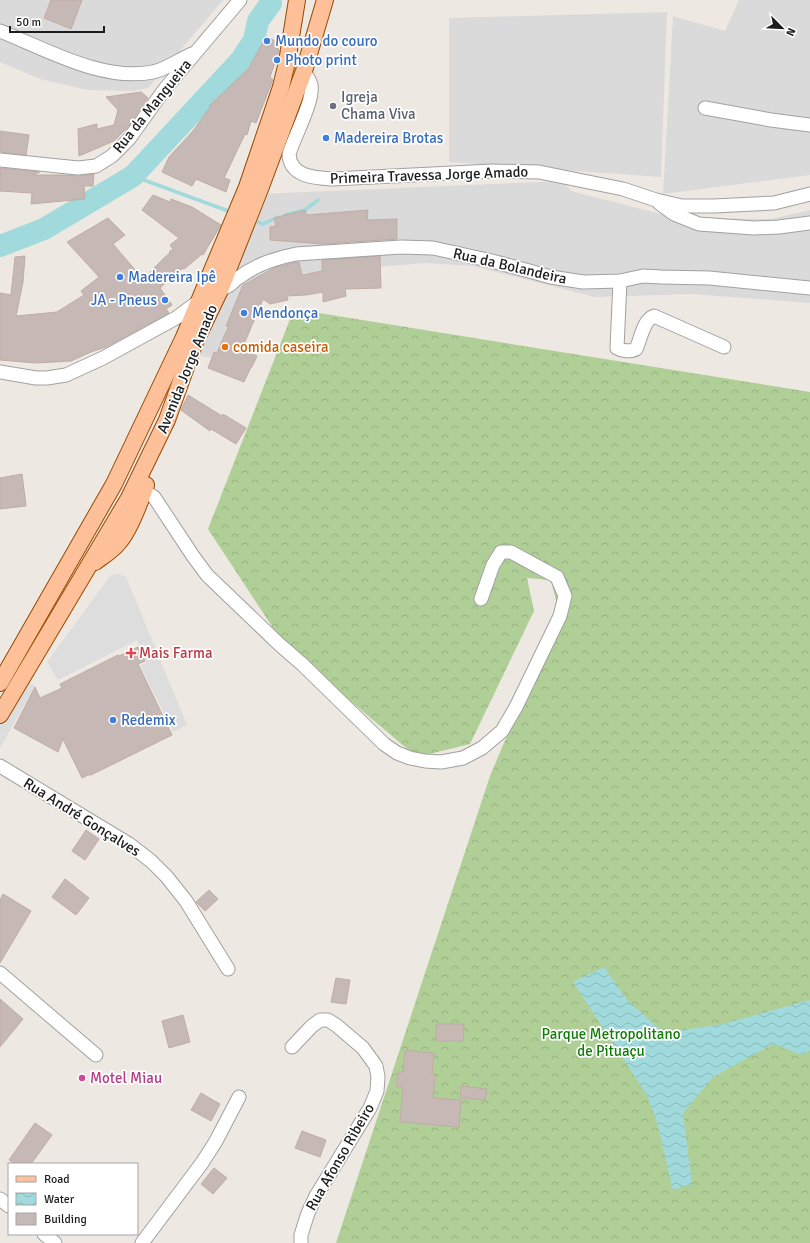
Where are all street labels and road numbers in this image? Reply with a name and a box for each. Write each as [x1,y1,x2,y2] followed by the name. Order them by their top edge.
[109,56,195,156] street label: Rua da Mangueira
[329,163,529,187] street label: Primeira Travessa Jorge Amado
[451,244,569,288] street label: Rua da Bolandeira
[153,302,221,436] street label: Avenida Jorge Amado
[20,774,144,860] street label: Rua André Gonçalves
[302,1100,378,1214] street label: Rua Afonso Ribeiro

